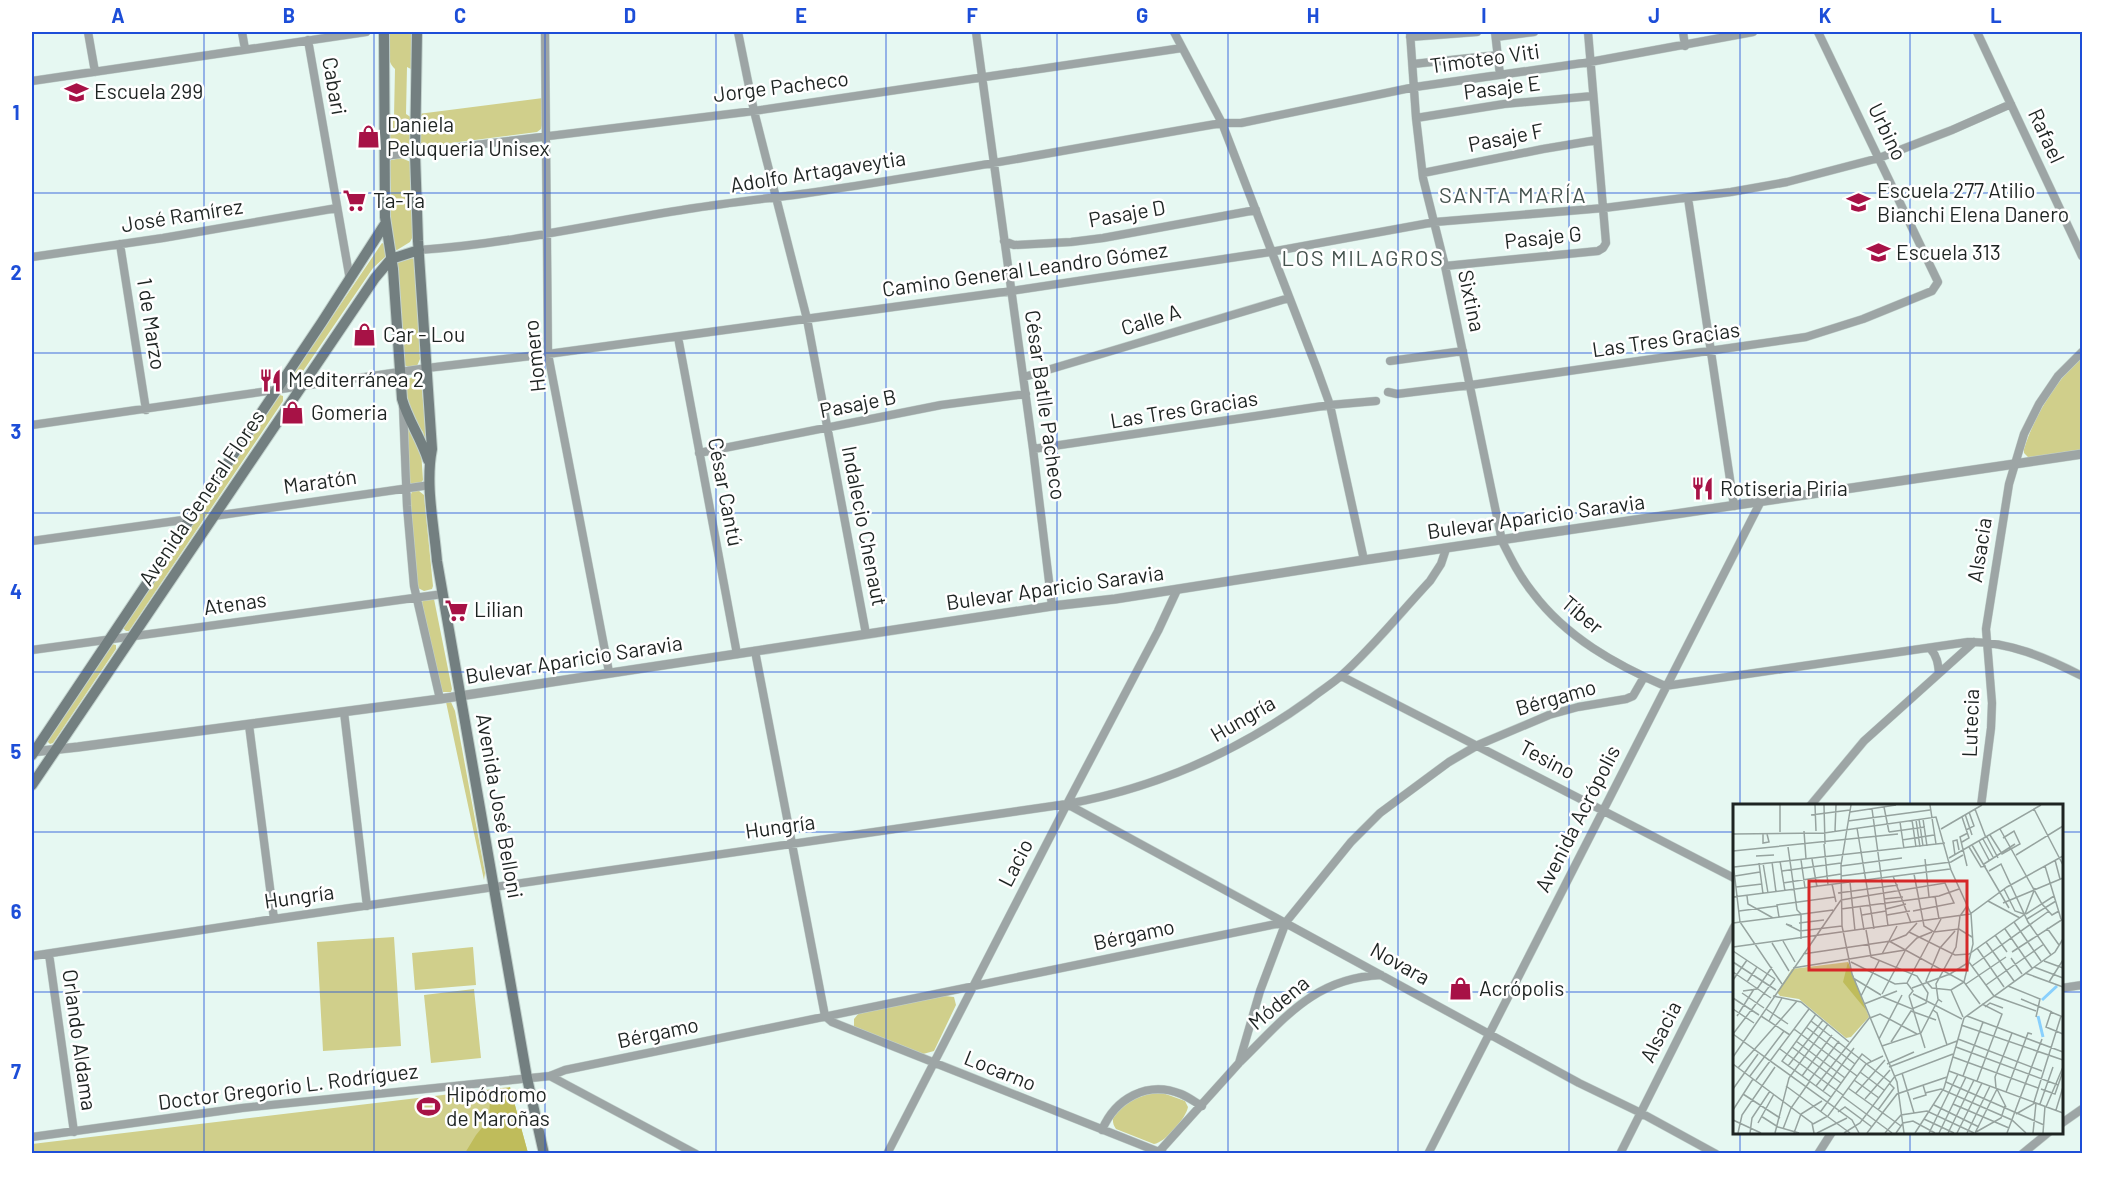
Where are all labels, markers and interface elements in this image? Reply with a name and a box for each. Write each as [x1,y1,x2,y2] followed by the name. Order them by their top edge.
[111,3,125,27] text: A
[283,3,295,27] text: B
[454,3,466,27] text: C
[624,3,636,27] text: D
[795,3,807,27] text: E
[966,3,978,27] text: F
[1136,3,1148,27] text: G
[1307,3,1319,27] text: H
[1481,3,1487,27] text: I
[1648,3,1660,27] text: J
[1819,3,1832,27] text: K
[1990,3,2002,27] text: L
[1428,37,1541,78] street label: Timoteo Viti
[318,55,353,117] street label: Cabari
[712,65,850,106] street label: Jorge Pacheco
[1462,69,1542,104] street label: Pasaje E
[94,78,203,103] place label: Escuela 299
[63,79,89,105] school or university icon: Escuela 299
[1864,99,1913,164] street label: Urbino
[12,100,20,124] text: 1
[2024,104,2071,167] street label: Rafael
[387,111,550,160] place label: Daniela Peluqueria Unisex
[1466,117,1546,156] street label: Pasaje F
[356,124,382,150] shop icon: Daniela Peluqueria Unisex
[728,144,907,197] street label: Adolfo Artagaveytia
[1877,177,2069,226] place label: Escuela 277 Atilio Bianchi Elena Danero
[1439,181,1587,207] district label: SANTA MARÍA
[373,187,425,212] place label: Ta-Ta
[342,188,368,214] supermarket icon: Ta-Ta
[1846,190,1872,216] school or university icon: Escuela 277 Atilio Bianchi Elena Danero
[119,193,244,236] street label: José Ramírez
[1086,193,1167,232] street label: Pasaje D
[1503,220,1583,253] street label: Pasaje G
[880,236,1169,301] street label: Camino General Leandro Gómez
[1896,239,2001,264] place label: Escuela 313
[1865,240,1891,266] school or university icon: Escuela 313
[1282,244,1444,270] district label: LOS MILAGROS
[10,260,22,284] text: 2
[1454,267,1491,334] street label: Sixtina
[133,276,172,371] street label: 1 de Marzo
[1118,298,1184,339] street label: Calle A
[1021,308,1072,501] street label: César Batlle Pacheco
[1590,316,1741,361] street label: Las Tres Gracias
[517,319,550,394] street label: Homero
[383,321,465,346] place label: Car - Lou
[352,322,378,348] shop icon: Car - Lou
[288,366,424,391] place label: Mediterránea 2
[257,367,283,393] restaurant icon: Mediterránea 2
[817,383,898,422] street label: Pasaje B
[1108,385,1259,433] street label: Las Tres Gracias
[311,399,387,424] place label: Gomeria
[280,400,306,426] shop icon: Gomeria
[133,405,269,590] street label: Avenida General Flores
[11,419,21,443] text: 3
[704,435,749,548] street label: César Cantú
[838,443,893,608] street label: Indalecio Chenaut
[281,463,358,498] street label: Maratón
[1720,475,1848,500] place label: Rotiseria Piria
[1689,476,1715,502] restaurant icon: Rotiseria Piria
[1425,488,1646,543] street label: Bulevar Aparicio Saravia
[1961,516,1996,584] street label: Alsacia
[944,559,1165,614] street label: Bulevar Aparicio Saravia
[10,579,22,603] text: 4
[202,586,268,619] street label: Atenas
[1557,589,1609,639] street label: Tíber
[474,596,524,621] place label: Lilian
[443,597,469,623] supermarket icon: Lilian
[463,629,684,688] street label: Bulevar Aparicio Saravia
[1513,673,1599,720] street label: Bérgamo
[1956,688,1983,758] street label: Lutecia
[1206,689,1279,746] street label: Hungría
[472,711,529,900] street label: Avenida José Belloni
[1516,734,1580,784] street label: Tesino
[11,739,22,763] text: 5
[1529,741,1624,896] street label: Avenida Acrópolis
[1733,804,2063,1134] inset map
[743,808,816,843] street label: Hungría
[992,834,1037,890] street label: Lacio
[262,878,335,913] street label: Hungría
[11,899,22,923] text: 6
[1091,913,1177,954] street label: Bérgamo
[1367,936,1435,989] street label: Novara
[58,968,103,1112] street label: Orlando Aldama
[1243,969,1313,1034] street label: Módena
[1479,975,1564,1000] place label: Acrópolis
[1448,976,1474,1002] shop icon: Acrópolis
[1634,996,1686,1066] street label: Alsacia
[615,1011,701,1052] street label: Bérgamo
[961,1044,1040,1095] street label: Locarno
[156,1057,419,1114] street label: Doctor Gregorio L. Rodríguez
[11,1059,21,1083] text: 7
[446,1081,550,1130] place label: Hipódromo de Maroñas
[415,1094,441,1120] sports icon: Hipódromo de Maroñas

